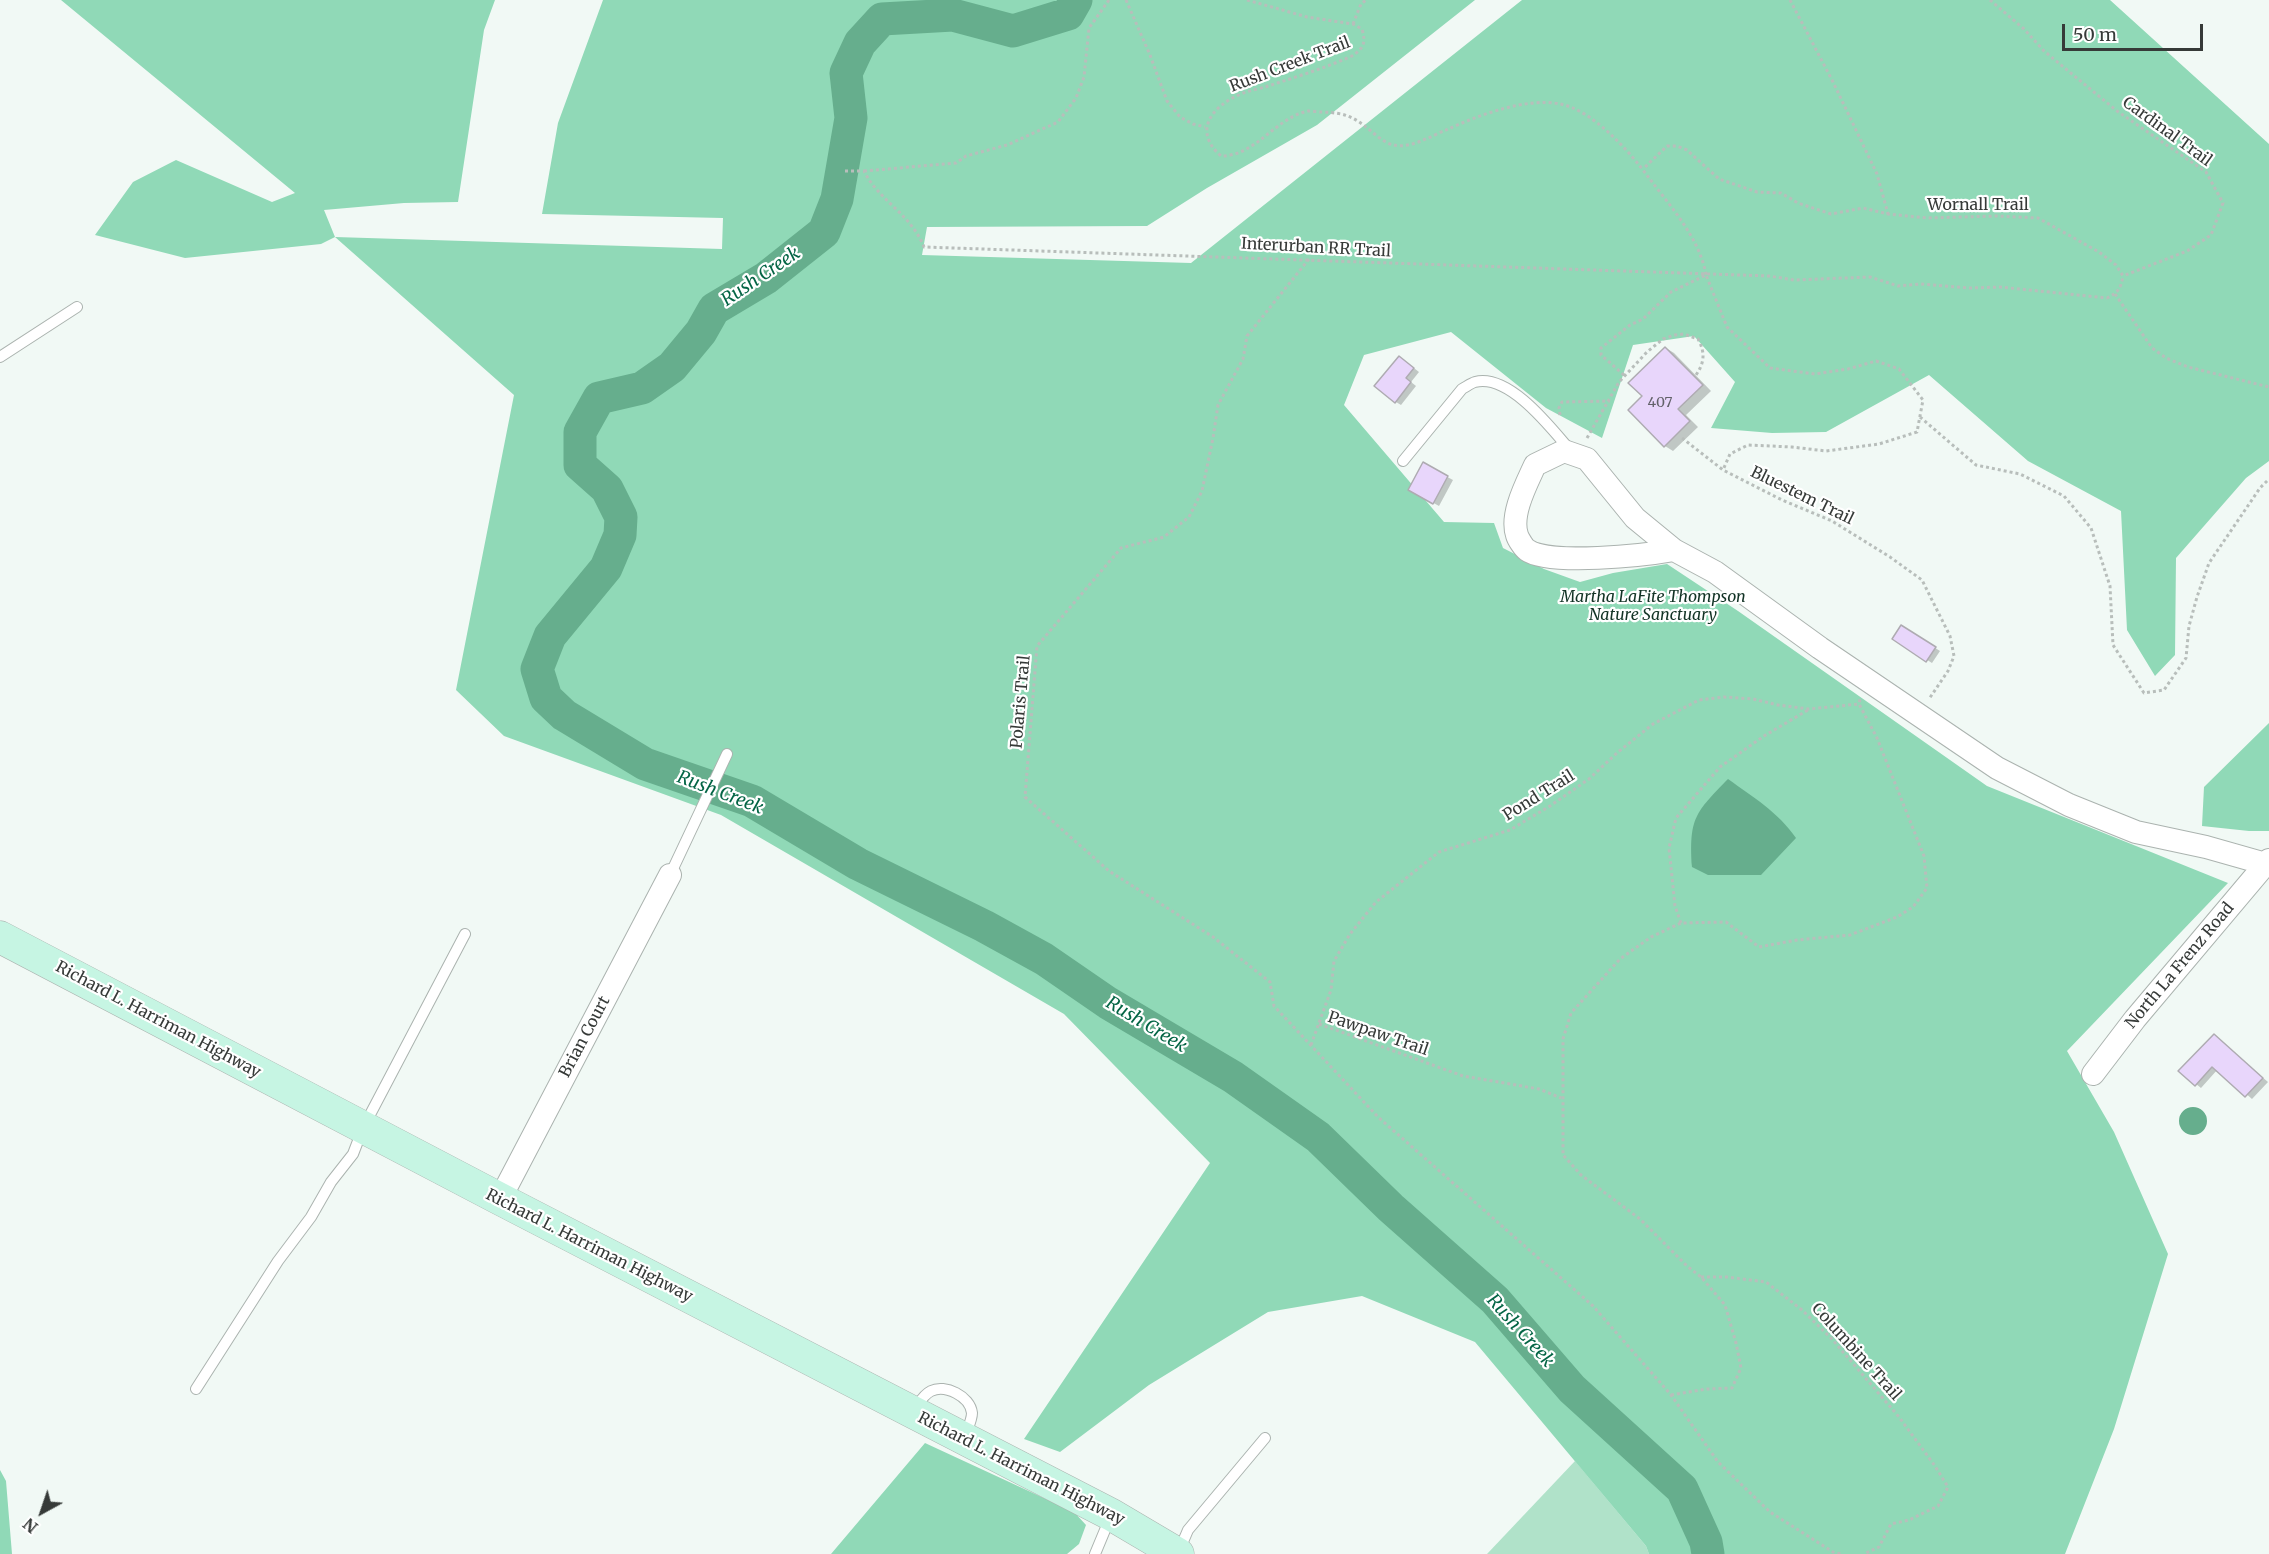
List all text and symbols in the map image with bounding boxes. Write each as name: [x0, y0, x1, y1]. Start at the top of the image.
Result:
scale bar: [2065, 12, 2206, 50]
text: 50 m: [2073, 23, 2117, 46]
street label: Rush Creek Trail: [1227, 33, 1353, 97]
street label: Cardinal Trail: [2119, 93, 2215, 171]
street label: Wornall Trail: [1927, 195, 2029, 215]
street label: Interurban RR Trail: [1241, 234, 1391, 262]
water label: Rush Creek: [718, 243, 804, 311]
house number: 407: [1647, 395, 1673, 411]
street label: Bluestem Trail: [1747, 463, 1857, 529]
park label: Martha LaFite Thompson Nature Sanctuary: [1560, 587, 1746, 625]
street label: Polaris Trail: [1007, 654, 1035, 750]
water label: Rush Creek: [674, 767, 766, 819]
street label: Pond Trail: [1500, 767, 1578, 825]
street label: North La Frenz Road: [2122, 899, 2238, 1033]
street label: Richard L. Harriman Highway: [52, 958, 264, 1082]
water label: Rush Creek: [1102, 992, 1190, 1058]
street label: Brian Court: [556, 993, 614, 1081]
street label: Pawpaw Trail: [1325, 1008, 1431, 1060]
street label: Richard L. Harriman Highway: [482, 1185, 696, 1307]
water label: Rush Creek: [1482, 1290, 1558, 1372]
street label: Columbine Trail: [1807, 1299, 1905, 1405]
street label: Richard L. Harriman Highway: [914, 1408, 1128, 1530]
north arrow: [12, 1482, 72, 1542]
text: N: [19, 1514, 42, 1538]

